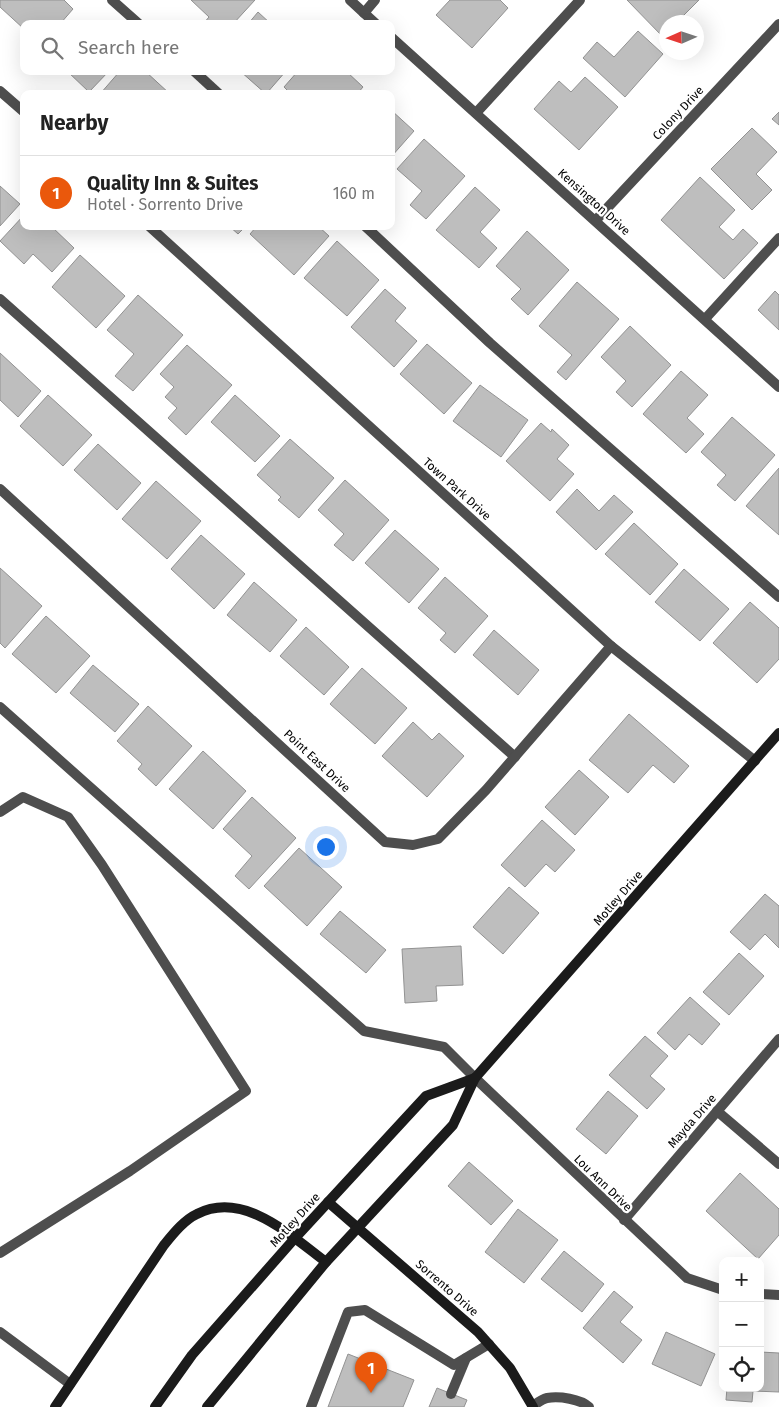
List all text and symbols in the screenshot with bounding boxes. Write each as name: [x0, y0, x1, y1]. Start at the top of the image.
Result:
north arrow: [659, 15, 704, 60]
search box: [20, 20, 395, 75]
icon: search: [38, 34, 66, 62]
text: Search here: [78, 36, 179, 59]
street label: Colony Drive: [650, 83, 706, 143]
text: Nearby: [40, 110, 108, 136]
street label: Kensington Drive: [555, 166, 633, 238]
text: Quality Inn & Suites: [87, 172, 258, 195]
text: 1: [52, 184, 60, 203]
text: 160 m: [333, 184, 375, 203]
text: Hotel · Sorrento Drive: [87, 195, 243, 214]
street label: Town Park Drive: [420, 455, 494, 523]
street label: Point East Drive: [281, 727, 353, 795]
your location: [313, 834, 339, 860]
street label: Motley Drive: [590, 868, 646, 928]
street label: Mayda Drive: [665, 1091, 719, 1151]
street label: Lou Ann Drive: [571, 1152, 635, 1214]
street label: Motley Drive: [267, 1190, 323, 1250]
street label: Sorrento Drive: [413, 1257, 481, 1319]
map controls: [719, 1257, 764, 1392]
button: +: [719, 1257, 764, 1302]
button: −: [719, 1302, 764, 1347]
button: locate: [719, 1347, 764, 1392]
pin: 1: [355, 1352, 387, 1393]

